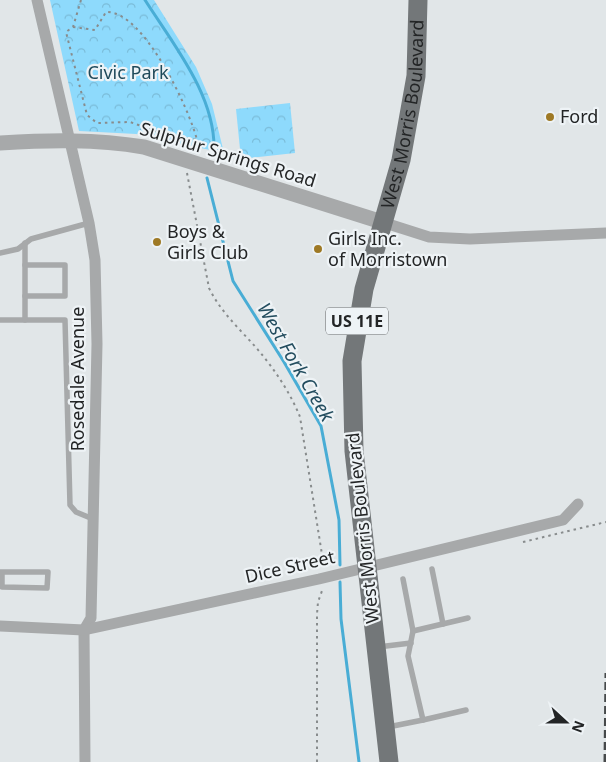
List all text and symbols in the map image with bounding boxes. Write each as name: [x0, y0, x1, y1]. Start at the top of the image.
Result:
street label: West Morris Boulevard: [375, 19, 428, 211]
park label: Civic Park: [87, 60, 169, 84]
place label: Ford: [560, 104, 598, 128]
marker: Ford: [544, 111, 556, 123]
street label: Sulphur Springs Road: [137, 116, 319, 192]
place label: Boys & Girls Club: [167, 219, 248, 264]
place label: Girls Inc. of Morristown: [328, 226, 447, 271]
marker: Boys & Girls Club: [151, 236, 163, 248]
marker: Girls Inc. of Morristown: [312, 243, 324, 255]
water label: West Fork Creek: [251, 298, 341, 427]
street label: Rosedale Avenue: [65, 307, 89, 451]
road number: US 11E: [326, 308, 388, 334]
street label: West Morris Boulevard: [340, 431, 384, 625]
street label: Dice Street: [242, 544, 338, 588]
north arrow: [541, 697, 591, 747]
text: N: [568, 718, 590, 736]

